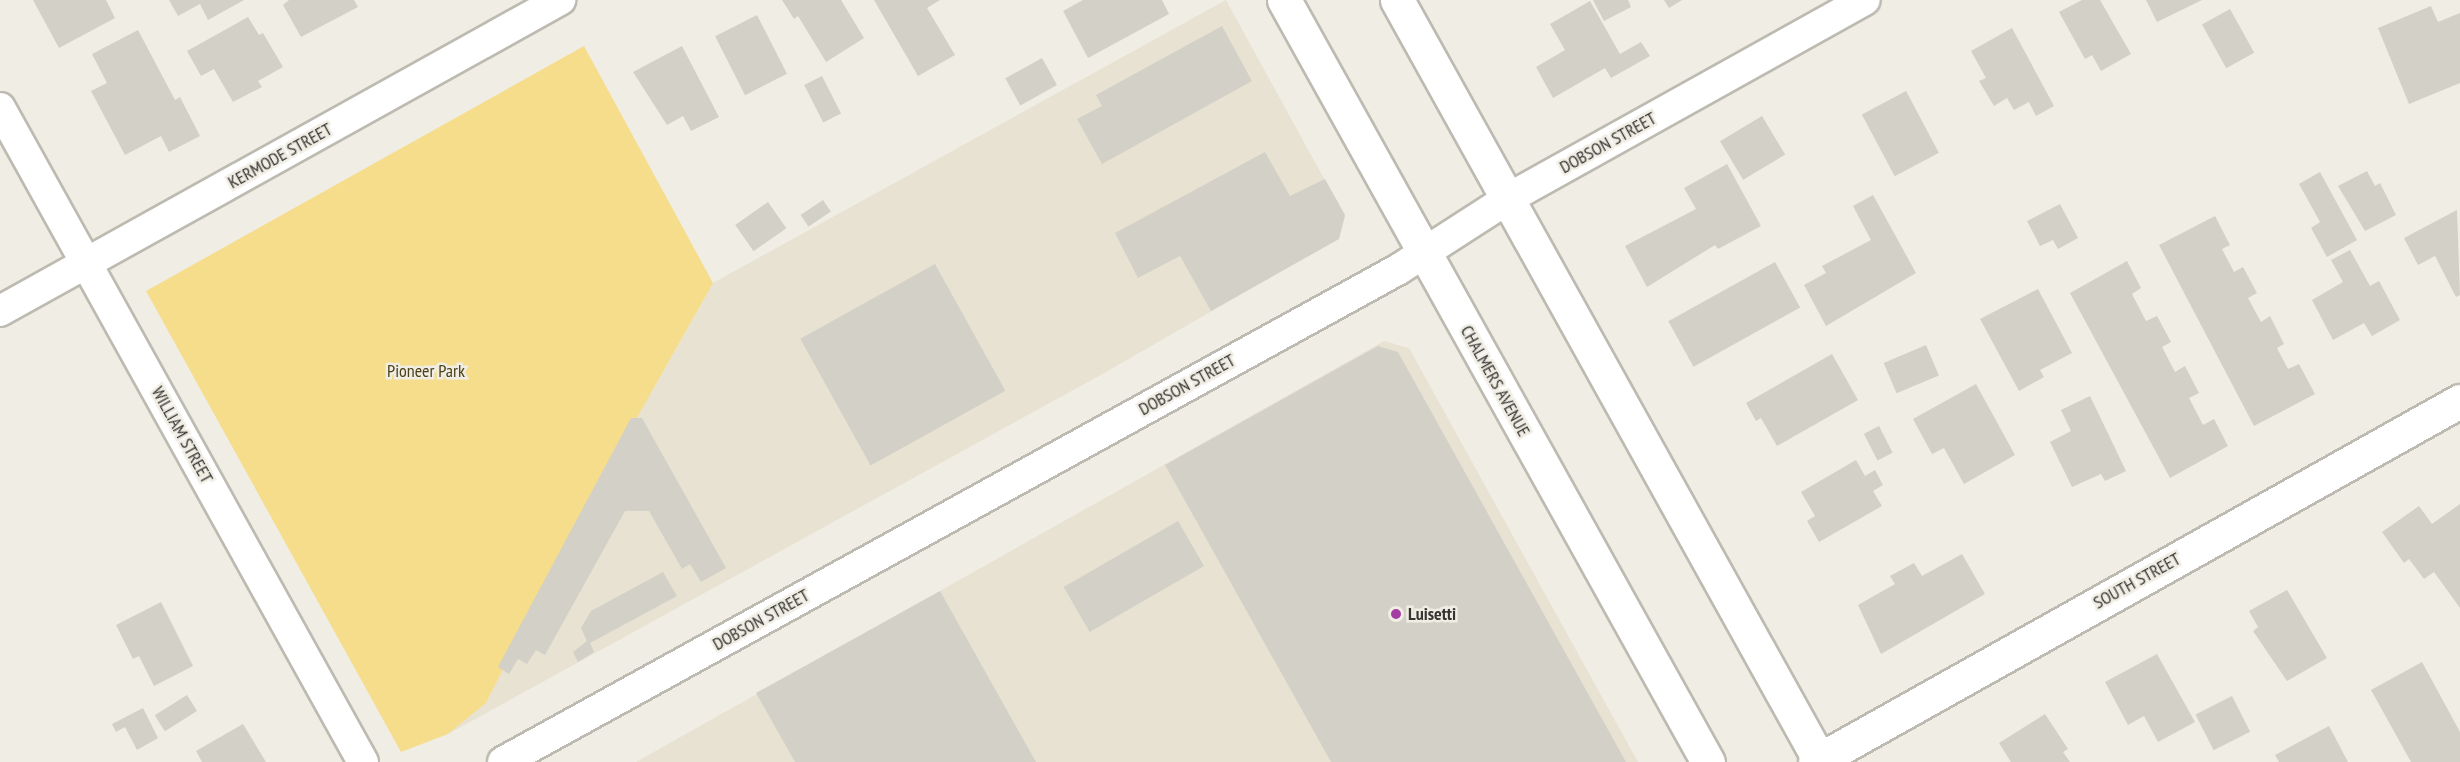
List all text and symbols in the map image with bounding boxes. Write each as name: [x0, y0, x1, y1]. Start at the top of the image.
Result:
street label: DOBSON STREET: [1556, 108, 1660, 178]
street label: KERMODE STREET: [224, 119, 336, 193]
street label: CHALMERS AVENUE: [1456, 322, 1534, 440]
street label: DOBSON STREET: [1135, 350, 1239, 420]
park label: Pioneer Park: [387, 360, 465, 382]
street label: WILLIAM STREET: [147, 383, 217, 487]
street label: SOUTH STREET: [2090, 548, 2184, 614]
street label: DOBSON STREET: [709, 585, 813, 655]
place label: Luisetti: [1408, 603, 1456, 625]
marker: Luisetti: [1389, 607, 1403, 621]

